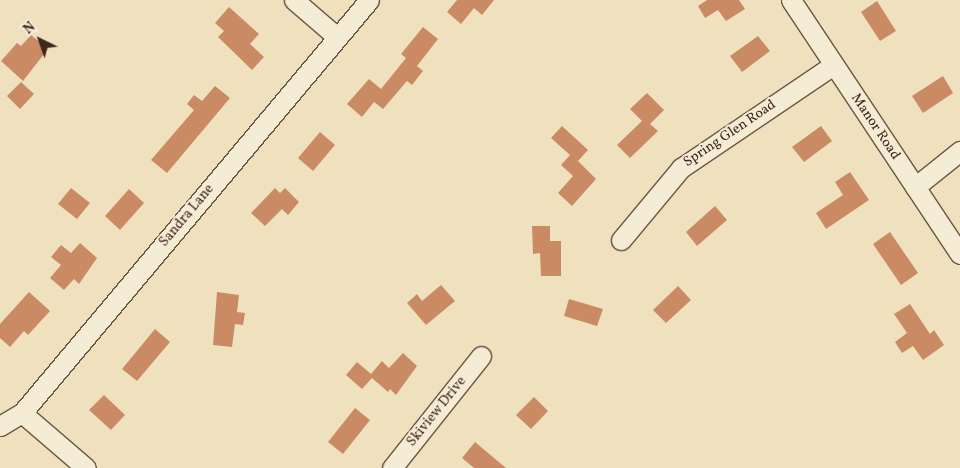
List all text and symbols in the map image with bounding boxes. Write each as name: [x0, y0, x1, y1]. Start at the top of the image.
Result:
north arrow: [15, 15, 65, 65]
text: N: [19, 18, 40, 39]
street label: Manor Road: [847, 91, 903, 163]
street label: Spring Glen Road: [681, 97, 779, 171]
street label: Sandra Lane: [156, 181, 218, 251]
street label: Skiview Drive: [404, 373, 470, 451]

